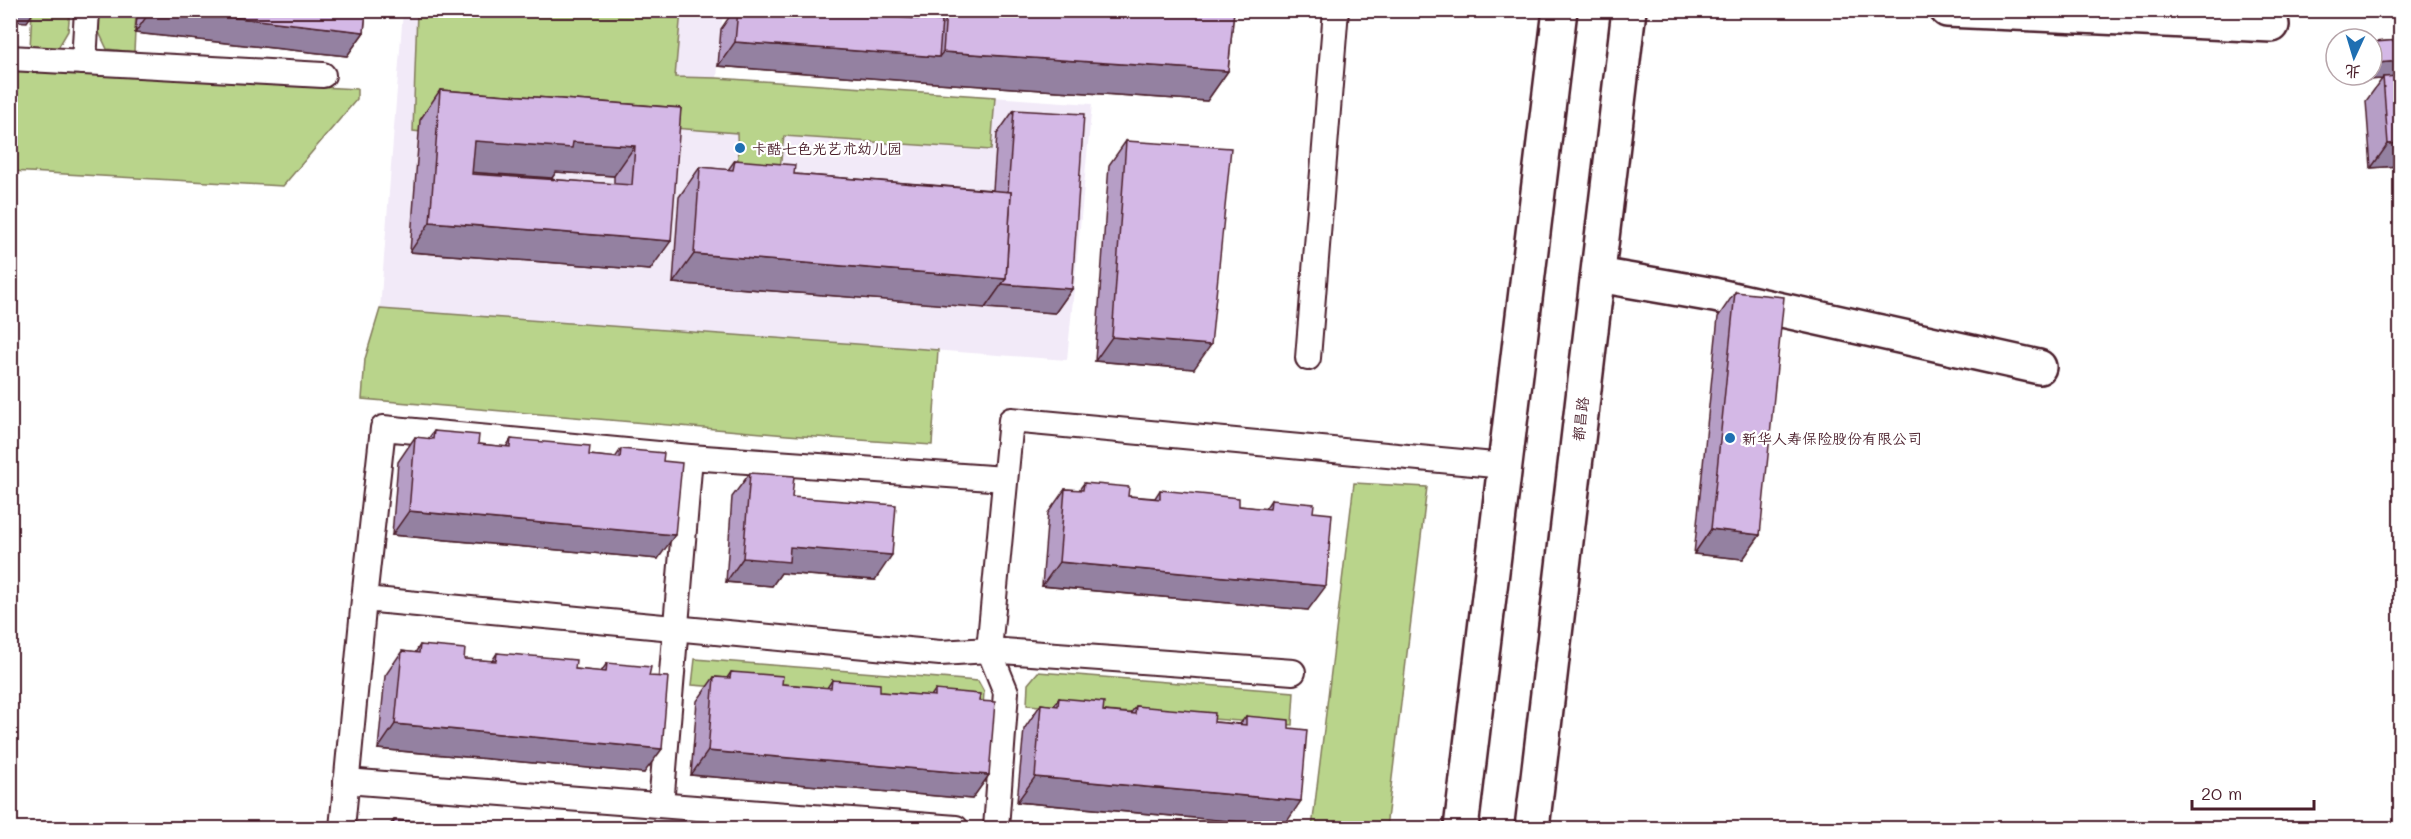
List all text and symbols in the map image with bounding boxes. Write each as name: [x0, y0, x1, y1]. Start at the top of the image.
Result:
north arrow: [2324, 27, 2384, 87]
text: 北: [2344, 61, 2362, 83]
place label: 卡酷七色光艺术幼儿园: [752, 138, 902, 158]
marker: 卡酷七色光艺术幼儿园: [733, 141, 747, 155]
street label: 都昌路: [1567, 395, 1593, 443]
place label: 新华人寿保险股份有限公司: [1742, 428, 1922, 448]
marker: 新华人寿保险股份有限公司: [1723, 431, 1737, 445]
scale bar: [2192, 773, 2314, 811]
text: 20 m: [2201, 781, 2242, 805]

